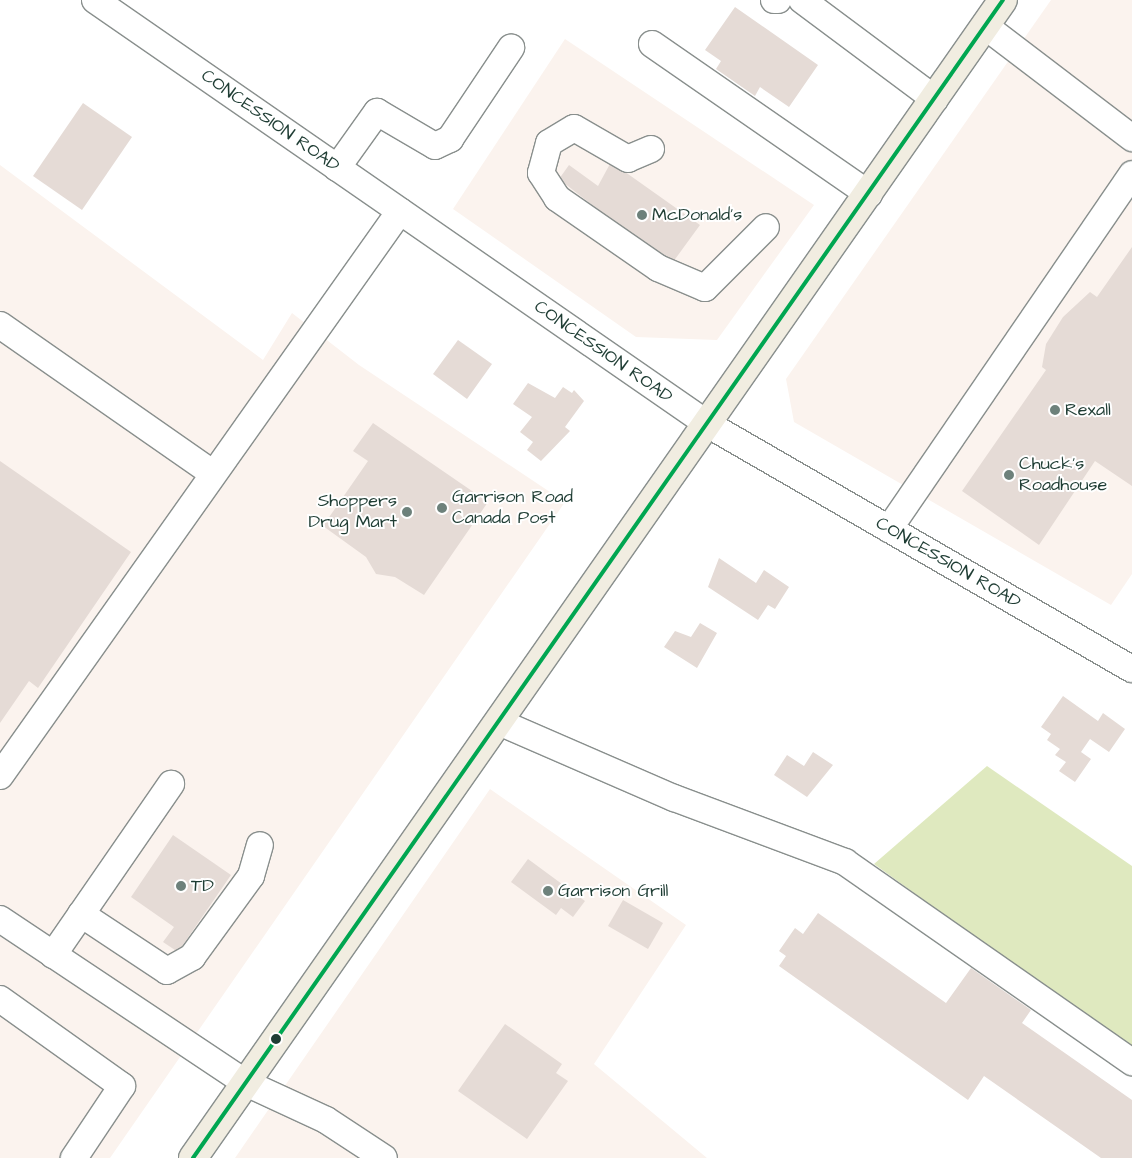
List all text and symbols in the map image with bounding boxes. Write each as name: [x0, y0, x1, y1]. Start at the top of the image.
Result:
street label: CONCESSION ROAD: [197, 65, 343, 177]
place label: McDonald's: [652, 204, 742, 226]
marker: McDonald's: [636, 209, 648, 221]
street label: CONCESSION ROAD: [530, 296, 676, 408]
place label: Rexall: [1065, 399, 1111, 421]
marker: Rexall: [1049, 404, 1061, 416]
place label: Chuck's Roadhouse: [1019, 454, 1107, 496]
marker: Chuck's Roadhouse: [1003, 469, 1015, 481]
place label: Garrison Road Canada Post: [452, 487, 573, 530]
place label: Shoppers Drug Mart: [309, 491, 397, 534]
marker: Garrison Road Canada Post: [436, 502, 448, 514]
marker: Shoppers Drug Mart: [401, 506, 413, 518]
street label: CONCESSION ROAD: [872, 513, 1024, 613]
place label: TD: [191, 875, 214, 897]
marker: TD: [175, 880, 187, 892]
place label: Garrison Grill: [558, 880, 668, 902]
marker: Garrison Grill: [542, 885, 554, 897]
unlabelled marker: [271, 1034, 281, 1044]

